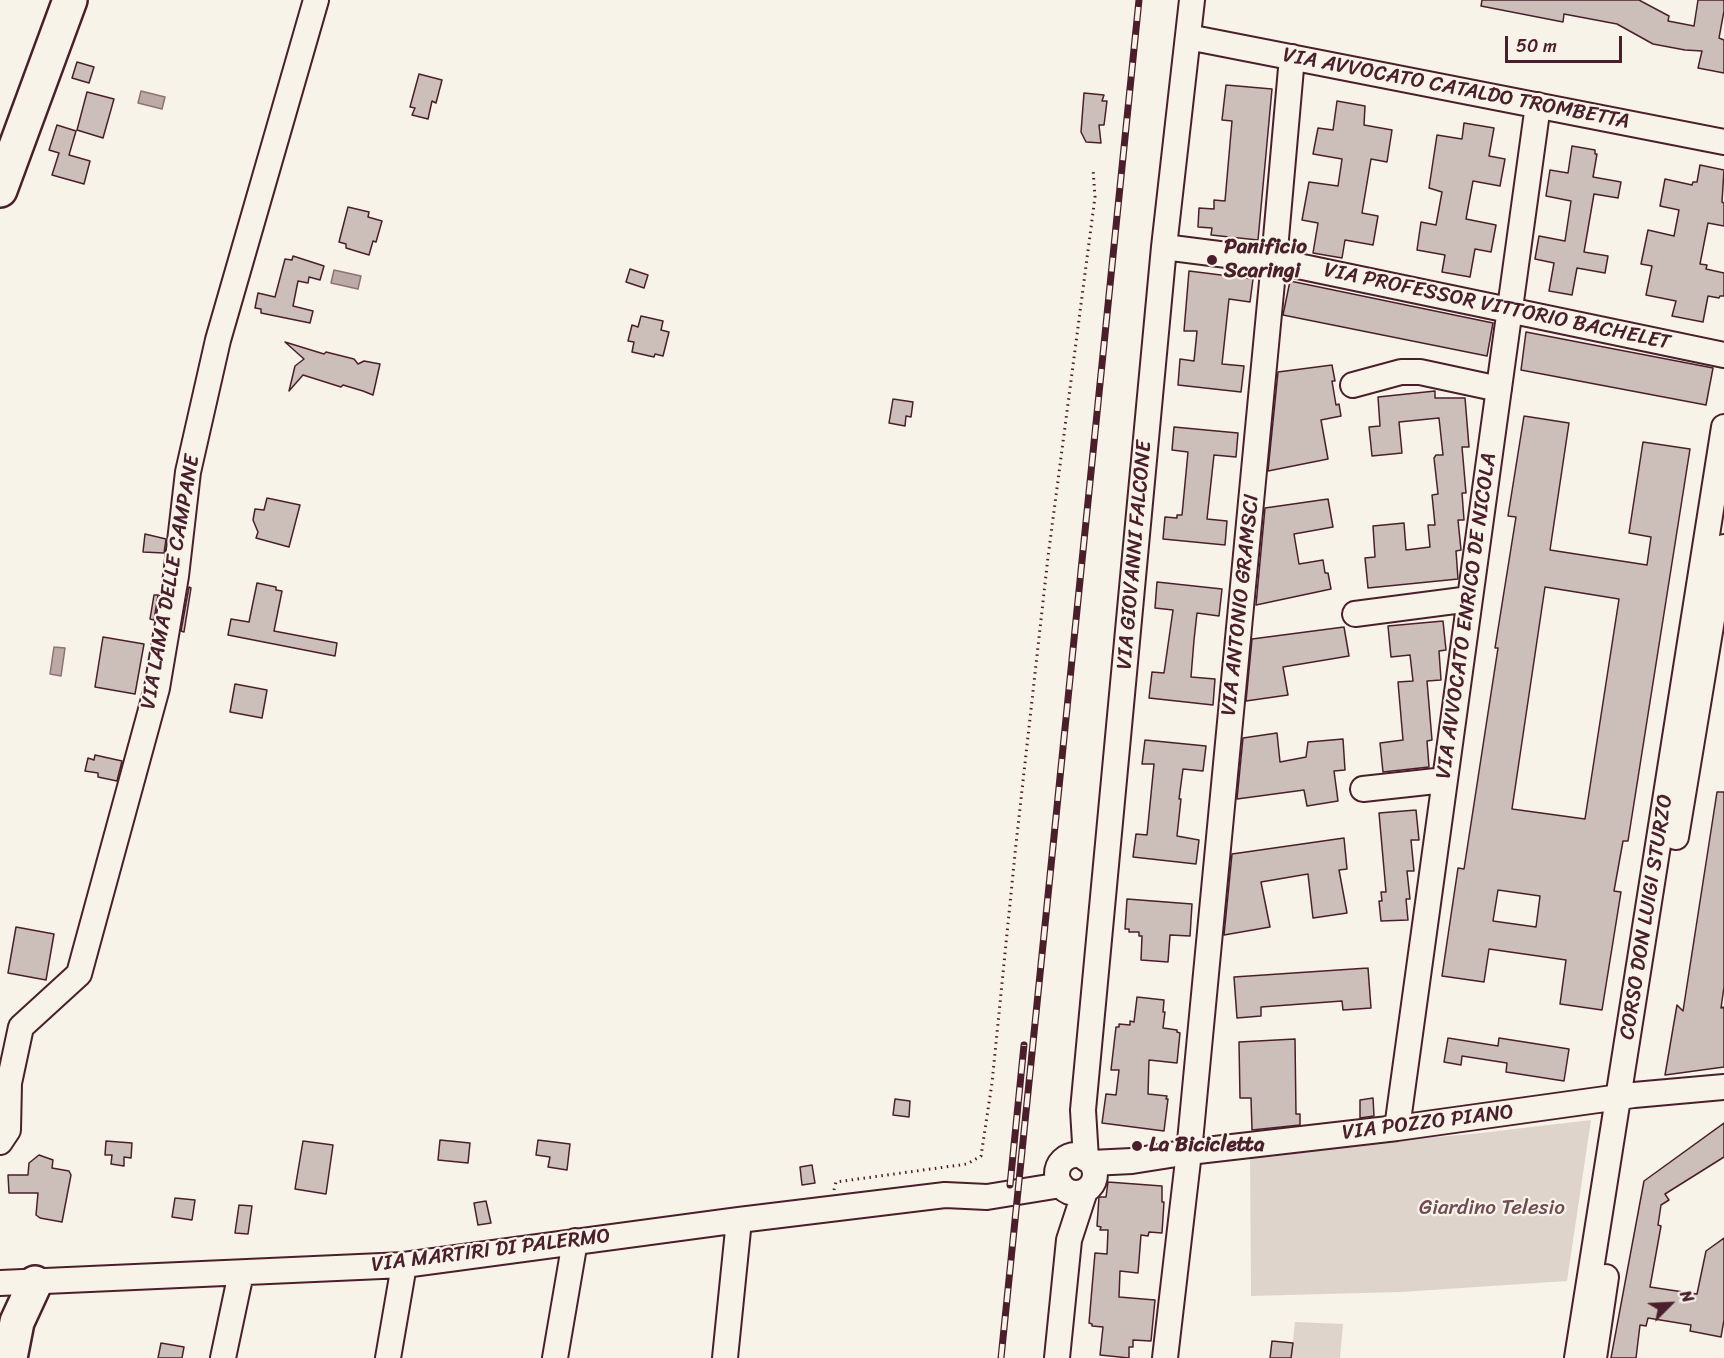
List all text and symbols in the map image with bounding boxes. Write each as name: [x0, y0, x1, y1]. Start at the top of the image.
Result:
scale bar: [1508, 24, 1625, 62]
text: 50 m: [1516, 30, 1557, 62]
street label: VIA AVVOCATO CATALDO TROMBETTA: [1281, 43, 1631, 135]
place label: Panificio Scaringi: [1224, 235, 1307, 285]
marker: Panificio Scaringi: [1205, 253, 1219, 267]
street label: VIA PROFESSOR VITTORIO BACHELET: [1322, 258, 1672, 356]
street label: VIA GIOVANNI FALCONE: [1112, 439, 1158, 671]
street label: VIA AVVOCATO ENRICO DE NICOLA: [1432, 451, 1502, 781]
street label: VIA LAMA DELLE CAMPANE: [136, 453, 206, 711]
street label: VIA ANTONIO GRAMSCI: [1217, 493, 1265, 717]
street label: CORSO DON LUIGI STURZO: [1615, 793, 1679, 1041]
street label: VIA POZZO PIANO: [1341, 1100, 1515, 1146]
place label: La Bicicletta: [1149, 1133, 1264, 1159]
marker: La Bicicletta: [1130, 1139, 1144, 1153]
park label: Giardino Telesio: [1419, 1196, 1565, 1222]
street label: VIA MARTIRI DI PALERMO: [370, 1224, 612, 1278]
north arrow: [1640, 1274, 1700, 1334]
text: N: [1671, 1286, 1702, 1307]

